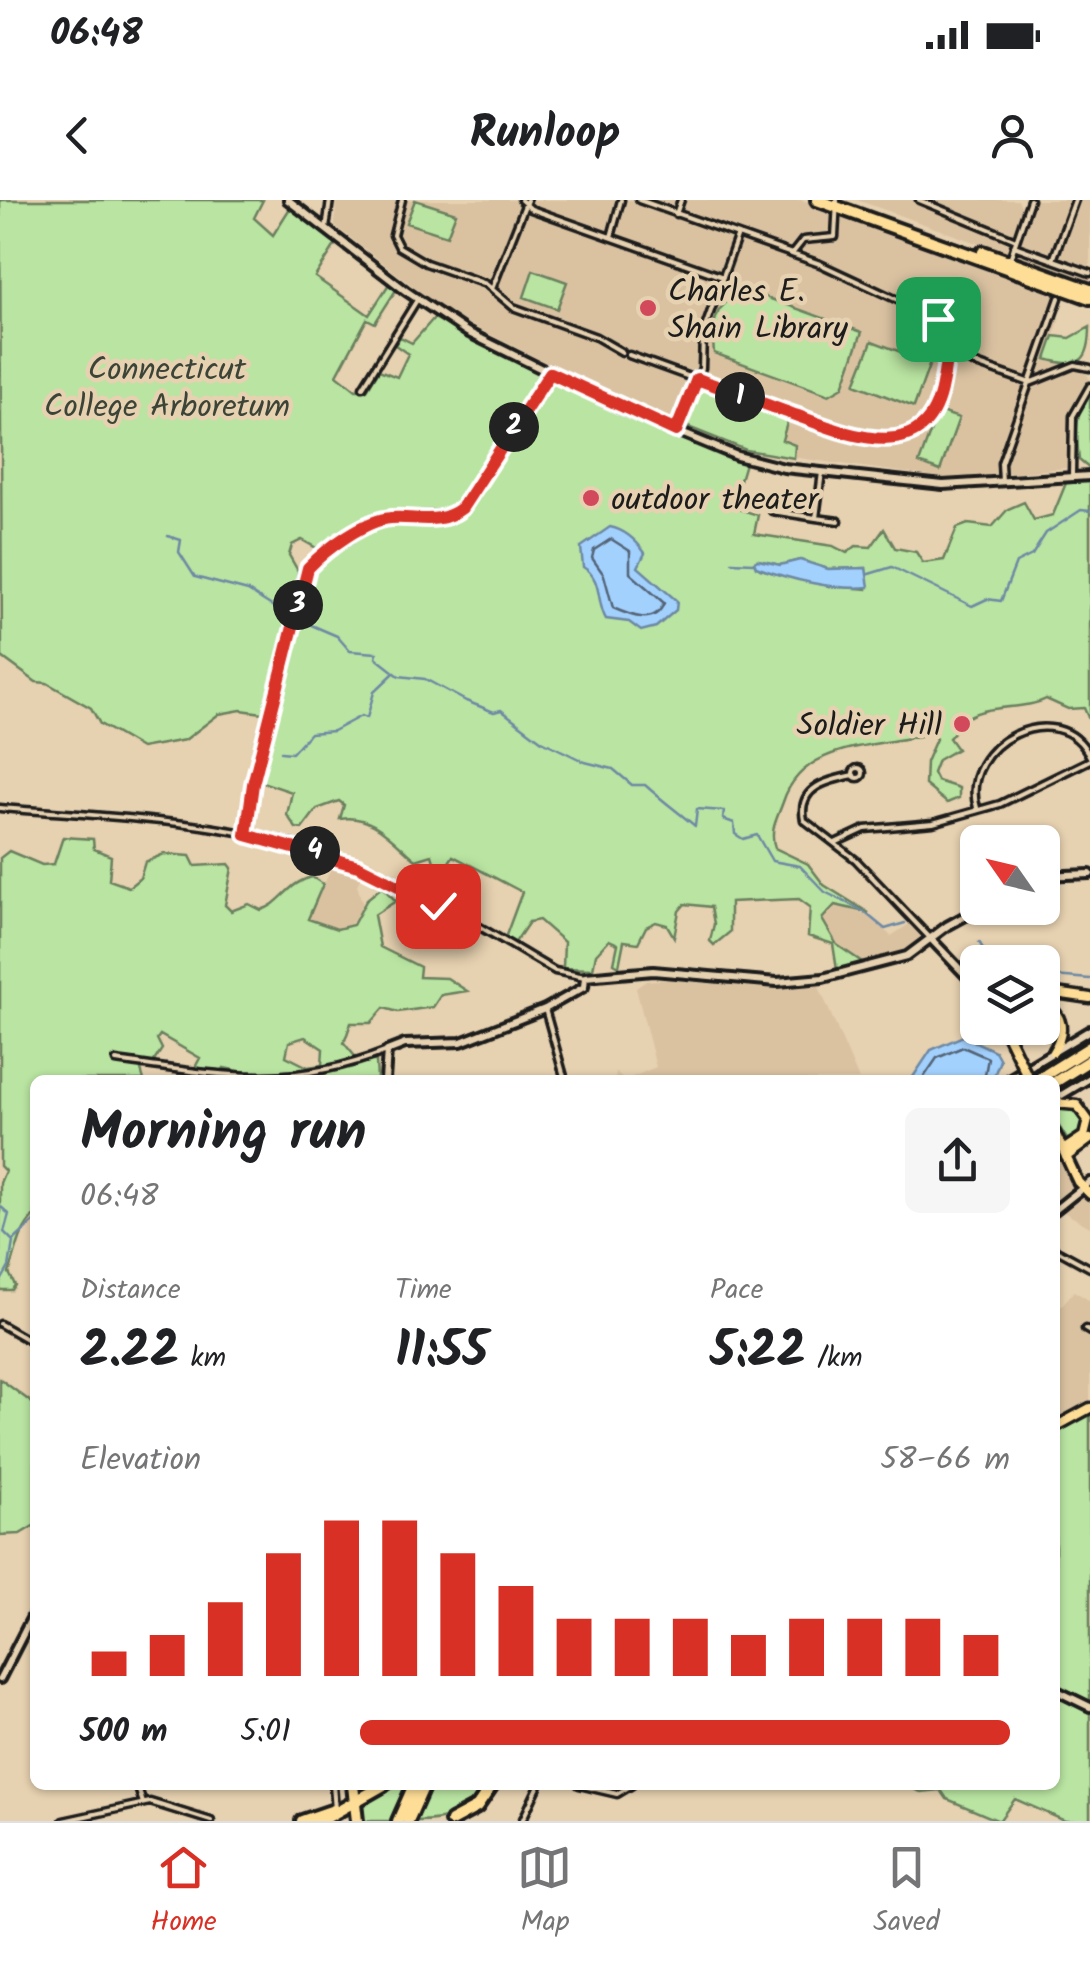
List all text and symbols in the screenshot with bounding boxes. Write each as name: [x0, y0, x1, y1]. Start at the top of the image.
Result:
text: 06:48: [50, 5, 143, 65]
text: Runloop: [469, 99, 621, 171]
icon: back: [50, 108, 105, 163]
icon: person: [985, 108, 1040, 163]
place label: Charles E. Shain Library: [668, 267, 849, 355]
pin: [896, 277, 981, 362]
icon: arrive: [911, 292, 966, 347]
marker: Charles E. Shain Library: [637, 297, 659, 319]
park label: Connecticut College Arboretum: [44, 345, 290, 433]
pin: 1: [715, 372, 765, 422]
text: 1: [736, 374, 744, 419]
pin: 2: [489, 402, 539, 452]
text: 2: [506, 404, 522, 449]
place label: outdoor theater: [611, 475, 820, 526]
marker: outdoor theater: [580, 487, 602, 509]
pin: 3: [273, 580, 323, 630]
text: 3: [290, 582, 306, 627]
place label: Soldier Hill: [797, 701, 942, 752]
marker: Soldier Hill: [951, 713, 973, 735]
north arrow: [960, 825, 1060, 925]
map controls: [960, 825, 1060, 1045]
pin: 4: [290, 826, 340, 876]
text: 4: [307, 828, 323, 873]
pin: [396, 864, 481, 949]
icon: check: [411, 879, 466, 934]
button: layers: [960, 945, 1060, 1045]
text: Morning run: [80, 1091, 367, 1178]
button: share: [905, 1108, 1010, 1213]
text: 06:48: [80, 1172, 159, 1223]
text: Distance: [80, 1268, 181, 1313]
text: Time: [395, 1268, 452, 1313]
text: Pace: [710, 1268, 763, 1313]
text: 2.22: [80, 1313, 179, 1393]
text: 11:55: [395, 1313, 488, 1393]
text: 5:22: [710, 1313, 806, 1393]
text: km: [179, 1336, 226, 1381]
text: /km: [806, 1336, 862, 1381]
text: Elevation: [80, 1435, 201, 1486]
text: 58–66 m: [880, 1435, 1010, 1486]
text: 500 m: [80, 1707, 168, 1758]
text: 5:01: [240, 1707, 291, 1758]
tab: Home: [150, 1840, 217, 1945]
tab: Map: [517, 1840, 572, 1945]
tab: Saved: [873, 1840, 940, 1945]

